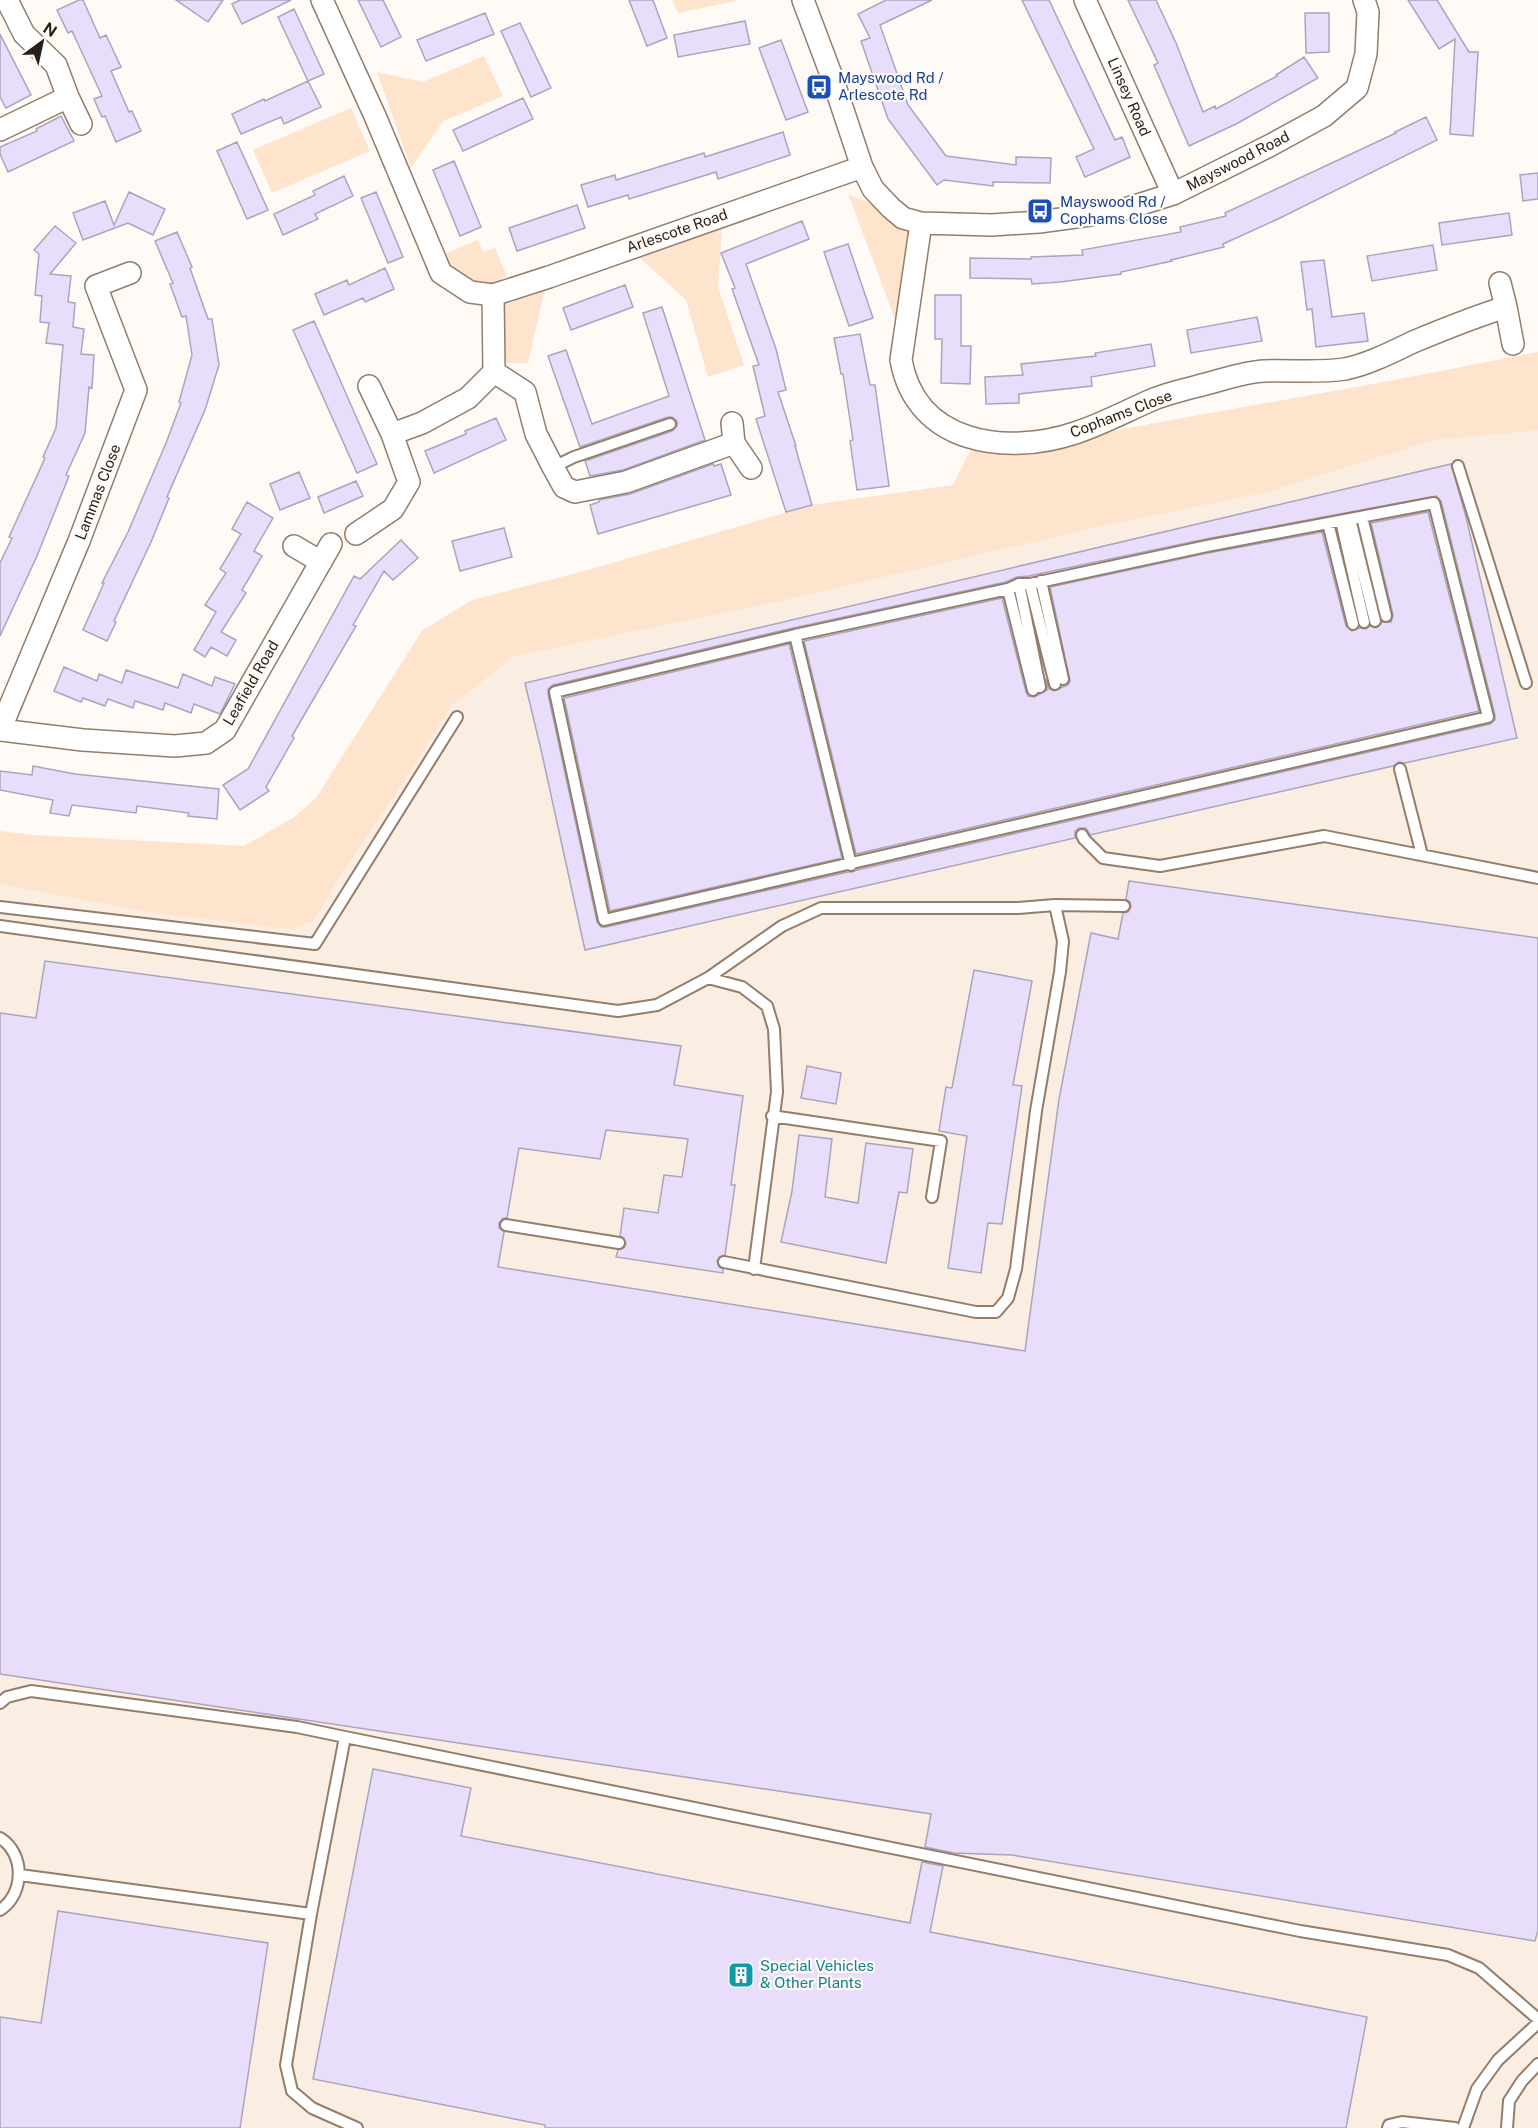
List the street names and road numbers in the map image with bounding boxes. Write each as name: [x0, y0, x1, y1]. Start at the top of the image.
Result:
street label: Linsey Road: [1105, 55, 1154, 139]
street label: Mayswood Road: [1183, 127, 1292, 194]
street label: Arlescote Road: [624, 205, 730, 256]
street label: Cophams Close: [1067, 386, 1174, 441]
street label: Lammas Close: [71, 442, 124, 542]
street label: Leafield Road: [219, 637, 282, 728]

